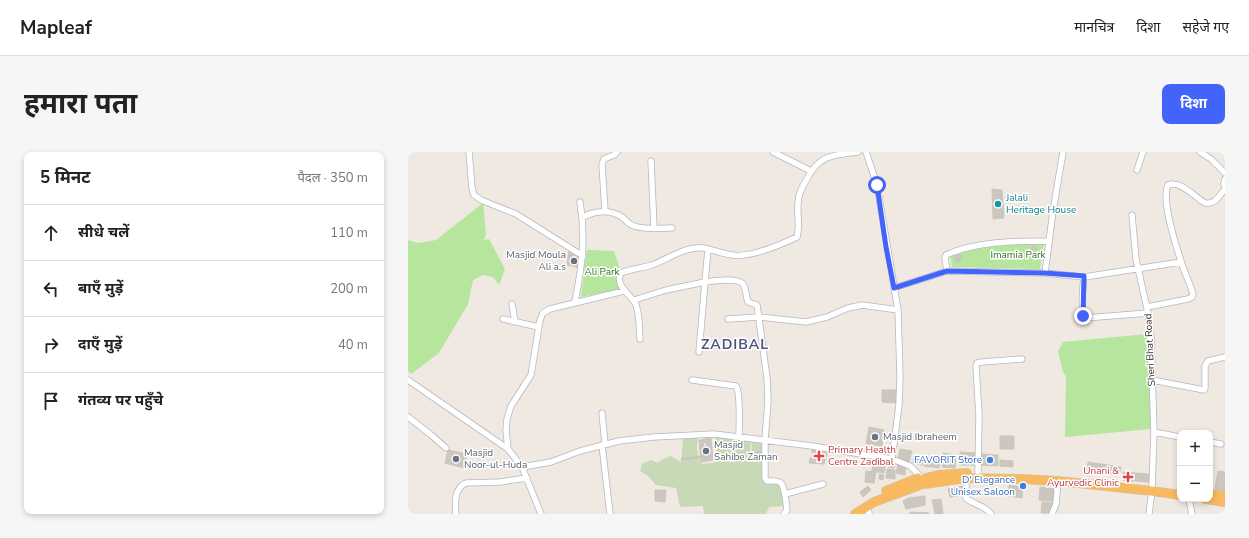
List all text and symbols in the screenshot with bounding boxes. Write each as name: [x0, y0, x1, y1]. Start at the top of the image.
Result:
text: Mapleaf: [20, 15, 92, 41]
text: मानचित्र: [1074, 18, 1114, 37]
text: दिशा: [1136, 18, 1160, 37]
text: सहेजे गए: [1182, 18, 1229, 37]
button: दिशा: [1162, 84, 1225, 124]
text: हमारा पता: [24, 85, 137, 123]
text: 5 मिनट: [40, 166, 90, 189]
text: पैदल · 350 m: [297, 169, 368, 187]
route start: [868, 176, 886, 194]
place label: Jalali Heritage House: [1005, 191, 1076, 217]
marker: Jalali Heritage House: [993, 199, 1003, 209]
icon: ahead: [40, 222, 62, 244]
text: सीधे चलें: [78, 222, 129, 242]
text: 110 m: [330, 224, 368, 242]
place label: Masjid Moula Ali a.s: [506, 248, 566, 274]
park label: Imamia Park: [990, 248, 1047, 262]
marker: Masjid Moula Ali a.s: [569, 256, 579, 266]
park label: Ali Park: [584, 265, 621, 279]
icon: left: [40, 278, 62, 300]
text: बाएँ मुड़ें: [78, 278, 123, 298]
text: 200 m: [330, 280, 368, 298]
route end: [1074, 307, 1092, 325]
street label: Sheri Bhat Road: [1141, 313, 1159, 387]
icon: right: [40, 334, 62, 356]
text: दाएँ मुड़ें: [78, 334, 122, 354]
district label: ZADIBAL: [701, 335, 769, 354]
text: 40 m: [338, 336, 368, 354]
icon: arrive: [40, 390, 62, 412]
text: गंतव्य पर पहुँचे: [78, 390, 163, 410]
place label: Masjid Ibraheem: [883, 430, 957, 444]
map controls: [1177, 430, 1213, 502]
button: +: [1177, 430, 1213, 466]
marker: Masjid Ibraheem: [870, 432, 880, 442]
place label: Masjid Sahibe Zaman: [714, 438, 778, 464]
place label: Primary Health Centre Zadibal: [828, 443, 896, 469]
place label: Masjid Noor-ul-Huda: [464, 446, 527, 472]
marker: Masjid Sahibe Zaman: [701, 446, 711, 456]
marker: Primary Health Centre Zadibal: [813, 450, 825, 462]
place label: FAVORIT Store: [914, 453, 982, 467]
marker: Masjid Noor-ul-Huda: [451, 454, 461, 464]
marker: FAVORIT Store: [985, 455, 995, 465]
place label: Unani & Ayurvedic Clinic: [1047, 464, 1119, 490]
button: −: [1177, 466, 1213, 502]
marker: Unani & Ayurvedic Clinic: [1122, 471, 1134, 483]
place label: D' Elegance Unisex Saloon: [951, 473, 1015, 499]
marker: D' Elegance Unisex Saloon: [1018, 481, 1028, 491]

